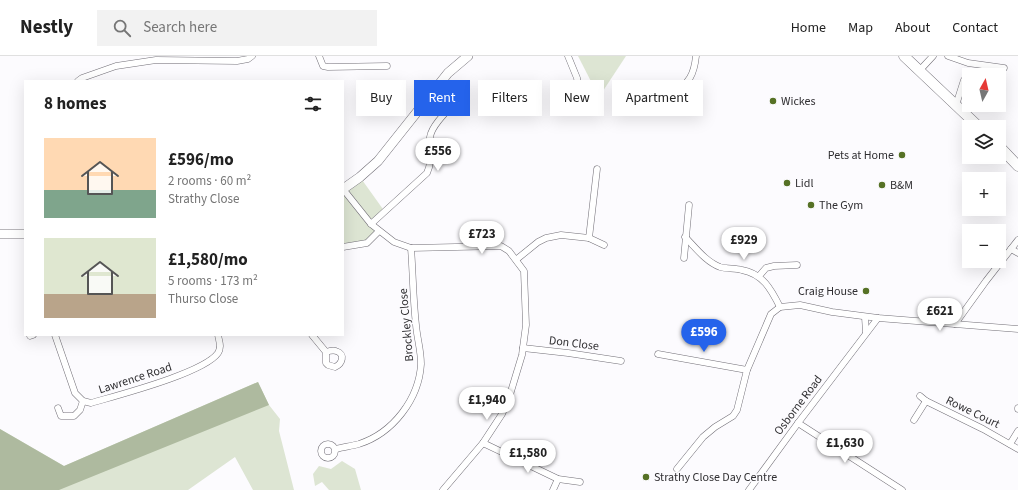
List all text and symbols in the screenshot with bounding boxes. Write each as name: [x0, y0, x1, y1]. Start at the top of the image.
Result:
search box: [97, 10, 377, 46]
text: Nestly: [20, 14, 73, 41]
icon: search: [111, 17, 133, 39]
text: Search here: [143, 17, 217, 38]
text: Home: [791, 18, 826, 38]
text: Map: [848, 18, 873, 38]
text: About: [895, 18, 930, 38]
text: Contact: [952, 18, 998, 38]
north arrow: [962, 68, 1006, 112]
map controls: [962, 68, 1006, 268]
chip: Buy: [356, 80, 406, 116]
chip: Rent: [414, 80, 470, 116]
chip: Filters: [478, 80, 542, 116]
chip: New: [550, 80, 604, 116]
chip: Apartment: [612, 80, 703, 116]
text: 8 homes: [44, 92, 106, 116]
icon: filters: [302, 93, 324, 115]
place label: Wickes: [781, 93, 816, 110]
marker: Wickes: [768, 96, 778, 106]
button: layers: [962, 120, 1006, 164]
pin: £556: [414, 138, 462, 172]
text: £556: [424, 142, 452, 160]
place label: Pets at Home: [828, 147, 894, 164]
text: £596/mo: [168, 148, 234, 172]
marker: Pets at Home: [897, 150, 907, 160]
icon: home: [76, 154, 124, 202]
text: 2 rooms · 60 m²: [168, 172, 251, 190]
button: +: [962, 172, 1006, 216]
place label: Lidl: [795, 175, 814, 192]
place label: B&M: [890, 177, 913, 194]
marker: Lidl: [782, 178, 792, 188]
marker: B&M: [877, 180, 887, 190]
text: Strathy Close: [168, 190, 239, 208]
place label: The Gym: [819, 197, 863, 214]
marker: The Gym: [806, 200, 816, 210]
pin: £723: [458, 221, 506, 255]
button: −: [962, 224, 1006, 268]
text: £723: [468, 225, 496, 243]
pin: £929: [720, 227, 768, 261]
text: £929: [730, 231, 758, 249]
text: £1,580/mo: [168, 248, 248, 272]
icon: home: [76, 254, 124, 302]
text: 5 rooms · 173 m²: [168, 272, 258, 290]
place label: Craig House: [798, 283, 858, 300]
marker: Craig House: [861, 286, 871, 296]
street label: Brockley Close: [395, 288, 418, 362]
text: Thurso Close: [168, 290, 238, 308]
pin: £621: [916, 298, 964, 332]
text: £621: [926, 302, 954, 320]
pin: £596: [680, 319, 728, 353]
text: £596: [690, 323, 718, 341]
street label: Don Close: [548, 332, 600, 355]
street label: Lawrence Road: [96, 359, 174, 398]
street label: Osborne Road: [770, 372, 827, 439]
pin: £1,940: [454, 387, 520, 421]
text: £1,940: [468, 391, 506, 409]
street label: Rowe Court: [943, 392, 1003, 433]
pin: £1,630: [812, 430, 878, 464]
text: £1,630: [826, 434, 864, 452]
pin: £1,580: [495, 440, 561, 474]
text: £1,580: [509, 444, 547, 462]
place label: Strathy Close Day Centre: [654, 469, 777, 486]
marker: Strathy Close Day Centre: [641, 472, 651, 482]

